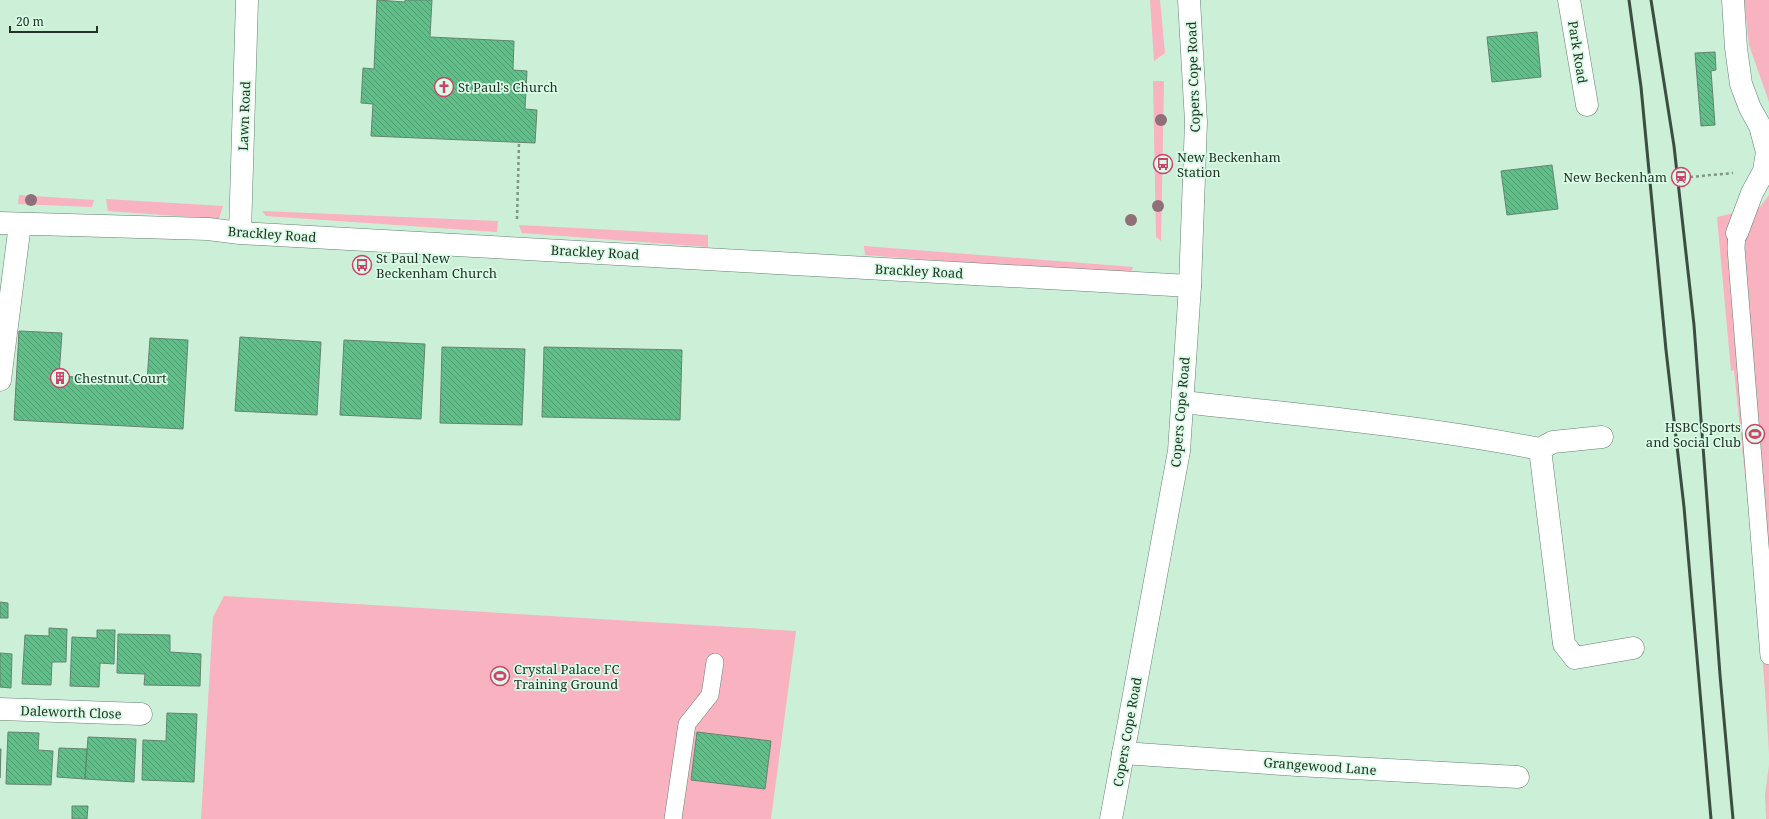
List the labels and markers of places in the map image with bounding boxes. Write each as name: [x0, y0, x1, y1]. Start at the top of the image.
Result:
church icon: St Paul's Church: [433, 76, 455, 98]
place label: St Paul's Church: [458, 78, 558, 96]
place label: New Beckenham Station: [1177, 148, 1281, 181]
bus stop icon: New Beckenham Station: [1152, 153, 1174, 175]
station icon: New Beckenham: [1670, 166, 1692, 188]
place label: New Beckenham: [1563, 168, 1667, 186]
place label: St Paul New Beckenham Church: [376, 249, 497, 282]
bus stop icon: St Paul New Beckenham Church: [351, 254, 373, 276]
building icon: Chestnut Court: [49, 367, 71, 389]
place label: Chestnut Court: [74, 369, 167, 387]
place label: HSBC Sports and Social Club: [1646, 418, 1741, 451]
sports icon: HSBC Sports and Social Club: [1744, 423, 1766, 445]
place label: Crystal Palace FC Training Ground: [514, 660, 620, 693]
sports icon: Crystal Palace FC Training Ground: [489, 665, 511, 687]

